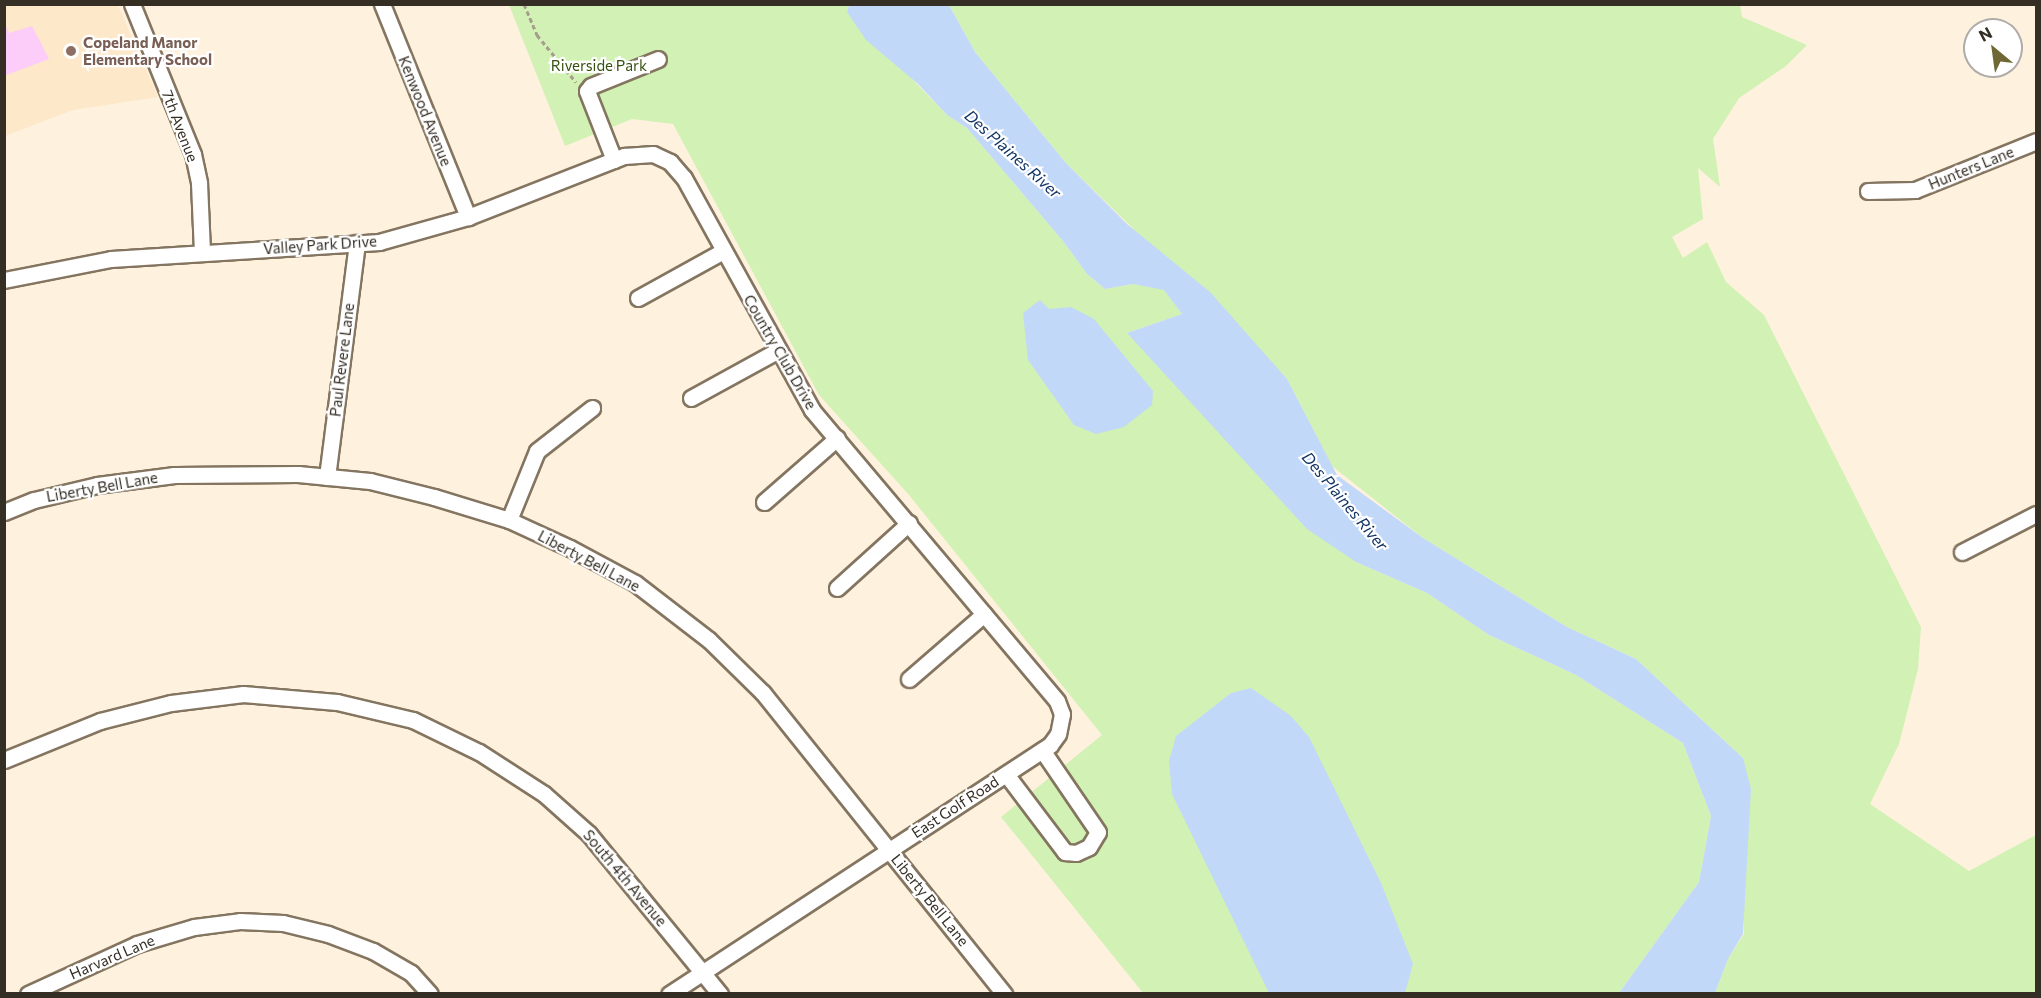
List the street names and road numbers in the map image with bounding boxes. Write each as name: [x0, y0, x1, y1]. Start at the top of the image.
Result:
street label: Kenwood Avenue: [395, 53, 455, 169]
street label: 7th Avenue: [158, 88, 202, 164]
street label: Hunters Lane: [1926, 143, 2016, 193]
street label: Valley Park Drive: [263, 232, 377, 258]
street label: Country Club Drive: [740, 291, 820, 413]
street label: Paul Revere Lane: [326, 302, 358, 418]
street label: Liberty Bell Lane: [45, 468, 159, 506]
street label: Liberty Bell Lane: [535, 527, 643, 595]
street label: East Golf Road: [908, 772, 1002, 842]
street label: South 4th Avenue: [579, 826, 671, 930]
street label: Liberty Bell Lane: [887, 850, 973, 950]
street label: Harvard Lane: [67, 931, 157, 983]

